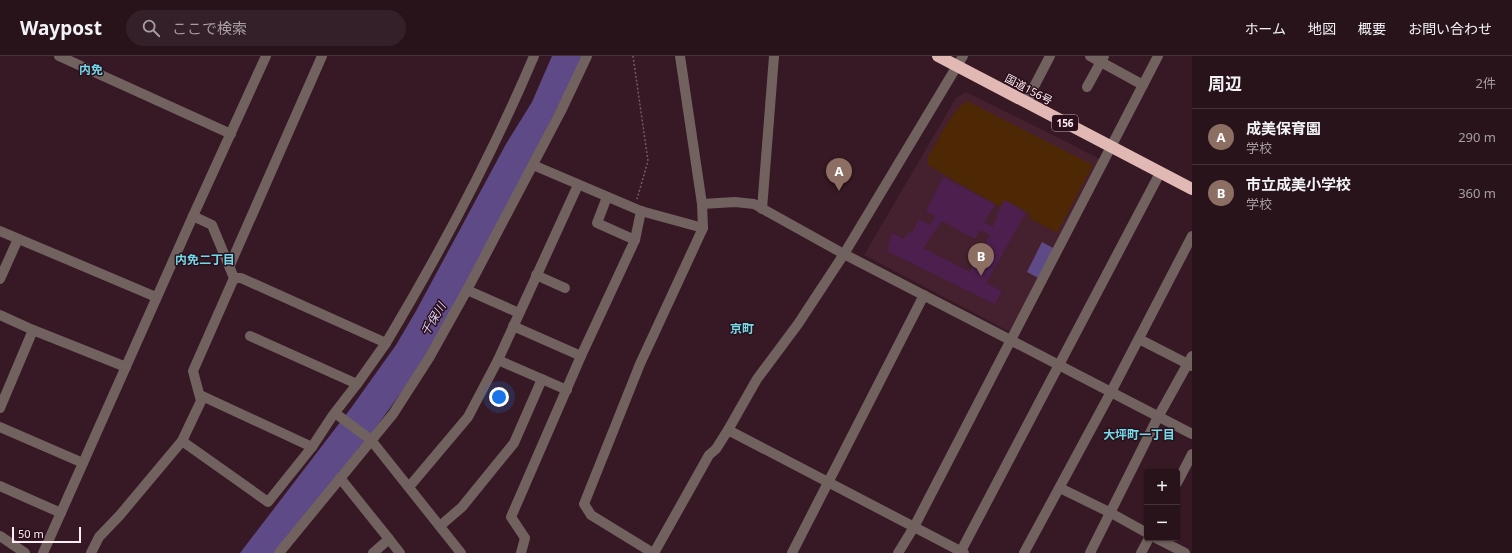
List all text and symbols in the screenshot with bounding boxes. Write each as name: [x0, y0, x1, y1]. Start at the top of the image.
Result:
search box: [126, 10, 406, 46]
text: Waypost: [20, 15, 102, 41]
icon: search: [140, 17, 162, 39]
text: ここで検索: [172, 18, 247, 38]
text: ホーム: [1244, 19, 1286, 38]
text: 地図: [1308, 19, 1336, 38]
text: 概要: [1358, 19, 1386, 38]
text: お問い合わせ: [1408, 19, 1492, 38]
district label: 内免: [79, 61, 103, 78]
street label: 国道156号: [1003, 70, 1055, 108]
text: 周辺: [1208, 72, 1242, 95]
text: 2件: [1476, 74, 1496, 92]
road number: 156: [1052, 115, 1078, 131]
text: 成美保育園: [1246, 118, 1321, 138]
text: A: [1217, 128, 1226, 146]
text: 290 m: [1458, 128, 1496, 146]
text: 学校: [1246, 139, 1272, 157]
pin: A: [826, 158, 852, 191]
text: 市立成美小学校: [1246, 174, 1351, 194]
text: B: [1217, 184, 1225, 202]
text: 360 m: [1458, 184, 1496, 202]
text: 学校: [1246, 195, 1272, 213]
pin: B: [968, 243, 994, 276]
district label: 内免二丁目: [175, 251, 235, 268]
water label: 千保川: [416, 297, 451, 339]
district label: 京町: [730, 320, 754, 337]
your location: [489, 387, 509, 407]
district label: 大坪町一丁目: [1103, 426, 1175, 443]
map controls: [1144, 469, 1180, 541]
button: +: [1144, 469, 1180, 505]
button: −: [1144, 505, 1180, 541]
scale bar: [12, 525, 81, 544]
text: 50 m: [18, 526, 44, 541]

